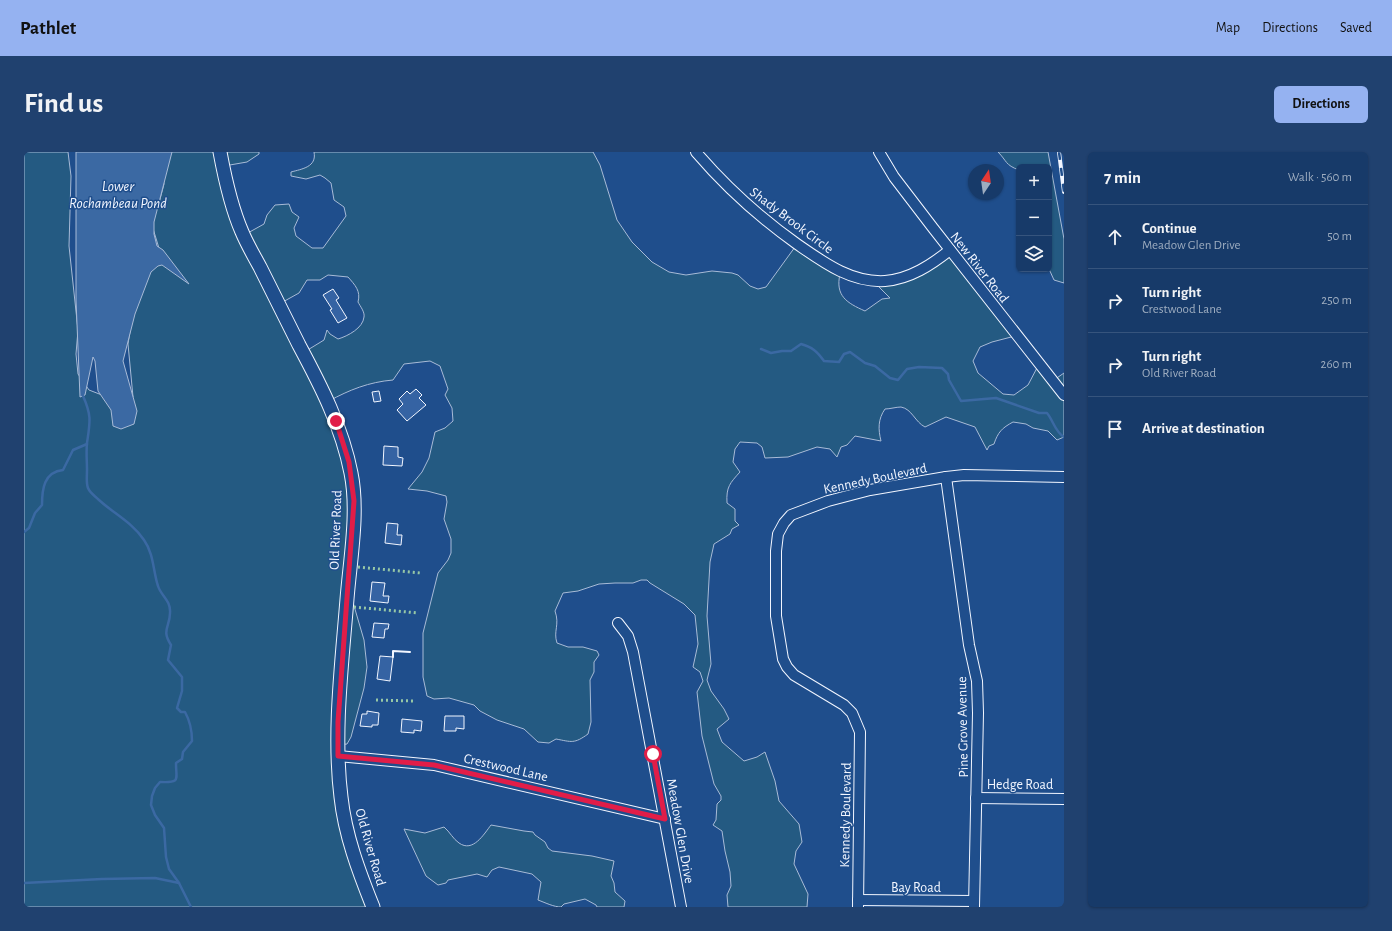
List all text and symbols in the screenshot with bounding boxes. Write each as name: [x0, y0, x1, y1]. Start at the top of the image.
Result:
text: Pathlet: [20, 19, 76, 38]
text: Map: [1216, 21, 1240, 35]
text: Directions: [1262, 21, 1318, 35]
text: Saved: [1340, 21, 1372, 35]
button: Directions: [1274, 86, 1368, 123]
text: Find us: [24, 90, 103, 118]
north arrow: [968, 164, 1004, 200]
map controls: [1016, 164, 1052, 272]
button: +: [1016, 164, 1052, 200]
text: 7 min: [1104, 169, 1141, 186]
text: Walk · 560 m: [1288, 171, 1352, 184]
water label: Lower Rochambeau Pond: [69, 179, 167, 211]
street label: Shady Brook Circle: [747, 185, 836, 257]
button: −: [1016, 200, 1052, 236]
text: Continue: [1142, 221, 1197, 236]
icon: ahead: [1104, 226, 1126, 248]
street label: New River Road: [947, 230, 1011, 306]
text: 50 m: [1327, 230, 1352, 243]
button: layers: [1016, 236, 1052, 272]
text: Meadow Glen Drive: [1142, 239, 1241, 252]
text: Turn right: [1142, 285, 1201, 300]
icon: right: [1104, 290, 1126, 312]
text: 250 m: [1321, 294, 1352, 307]
text: Crestwood Lane: [1142, 303, 1222, 316]
text: Turn right: [1142, 349, 1201, 364]
icon: right: [1104, 354, 1126, 376]
text: 260 m: [1321, 358, 1352, 371]
text: Old River Road: [1142, 367, 1216, 380]
route end: [327, 412, 345, 430]
icon: arrive: [1104, 418, 1126, 440]
text: Arrive at destination: [1142, 421, 1265, 436]
street label: Kennedy Boulevard: [822, 461, 928, 497]
street label: Old River Road: [328, 490, 344, 570]
street label: Pine Grove Avenue: [955, 676, 971, 778]
route start: [644, 745, 662, 763]
street label: Crestwood Lane: [462, 751, 549, 784]
street label: Kennedy Boulevard: [838, 762, 854, 868]
street label: Meadow Glen Drive: [664, 778, 696, 885]
street label: Hedge Road: [987, 778, 1053, 792]
street label: Old River Road: [352, 807, 388, 888]
street label: Bay Road: [891, 881, 941, 895]

